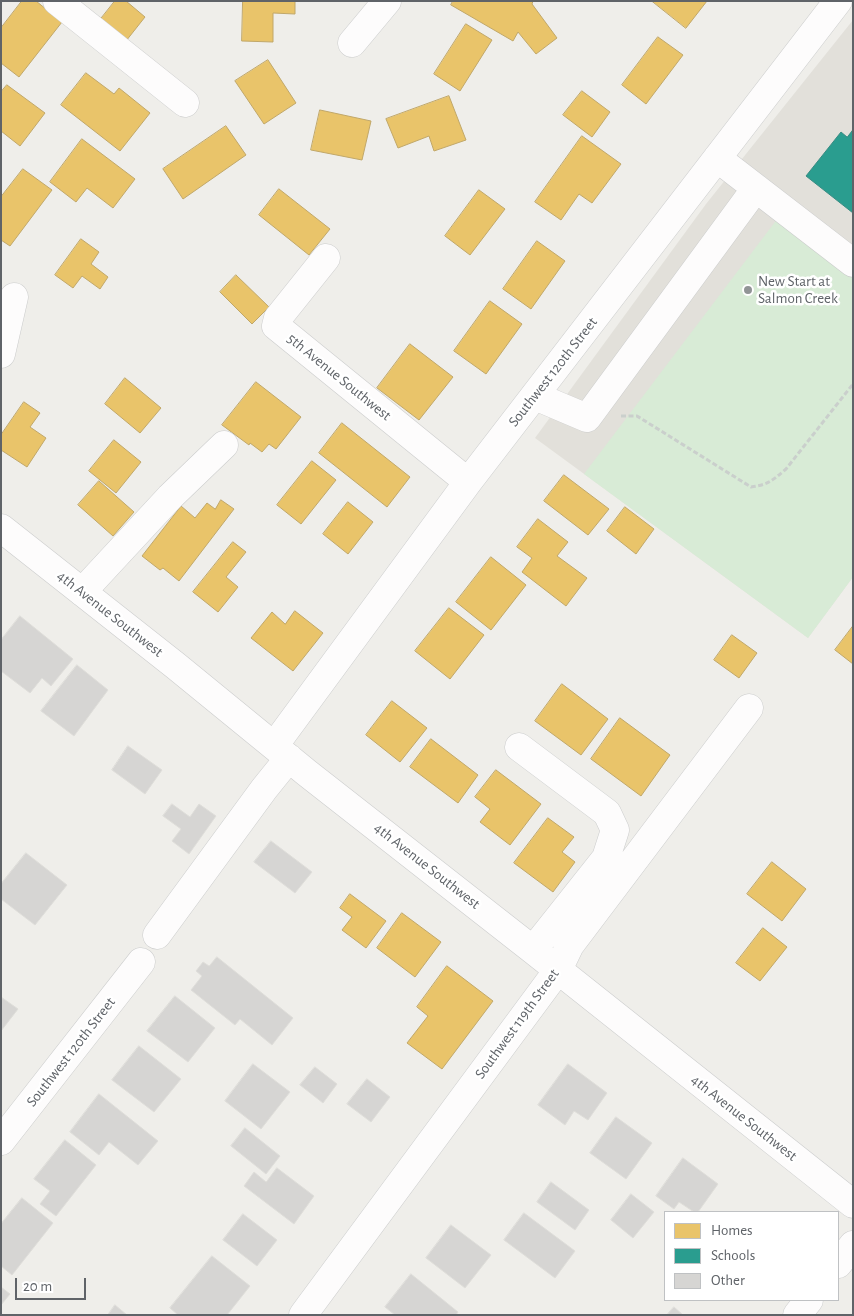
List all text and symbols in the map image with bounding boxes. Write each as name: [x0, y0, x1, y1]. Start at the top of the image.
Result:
place label: New Start at Salmon Creek: [758, 272, 838, 307]
marker: New Start at Salmon Creek: [742, 284, 754, 296]
street label: Southwest 120th Street: [505, 314, 601, 430]
street label: 5th Avenue Southwest: [283, 329, 395, 425]
street label: 4th Avenue Southwest: [53, 567, 167, 661]
street label: 4th Avenue Southwest: [370, 819, 484, 913]
street label: Southwest 119th Street: [471, 966, 563, 1082]
street label: Southwest 120th Street: [23, 994, 119, 1110]
street label: 4th Avenue Southwest: [687, 1071, 801, 1165]
legend: [664, 1211, 839, 1301]
text: Homes: [711, 1223, 753, 1238]
text: Schools: [711, 1248, 755, 1263]
scale bar: [18, 1268, 89, 1300]
text: Other: [711, 1273, 745, 1288]
text: 20 m: [23, 1279, 52, 1294]

